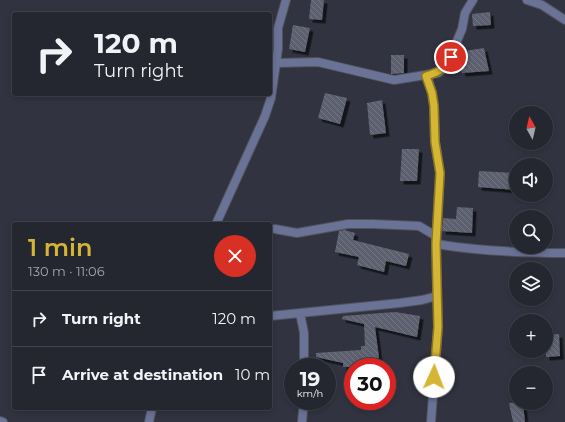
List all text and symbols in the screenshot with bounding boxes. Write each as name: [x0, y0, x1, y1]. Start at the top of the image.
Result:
text: 120 m: [94, 26, 178, 60]
icon: right: [28, 28, 80, 80]
pin: [434, 40, 468, 74]
icon: arrive: [440, 46, 462, 68]
text: Turn right: [94, 60, 184, 82]
north arrow: [509, 106, 553, 150]
map controls: [509, 106, 553, 410]
button: sound: [509, 158, 553, 202]
button: search: [509, 210, 553, 254]
text: 1 min: [28, 233, 92, 262]
button: close: [214, 235, 256, 277]
button: layers: [509, 262, 553, 306]
text: 130 m · 11:06: [28, 263, 105, 279]
icon: right: [28, 308, 50, 330]
text: Turn right: [62, 309, 141, 328]
text: 120 m: [212, 309, 256, 328]
button: +: [509, 314, 553, 358]
position arrow: [413, 356, 455, 398]
speed limit sign: 30: [344, 358, 396, 410]
icon: arrive: [28, 364, 50, 386]
text: Arrive at destination: [62, 365, 223, 384]
text: 10 m: [235, 365, 270, 384]
button: −: [509, 366, 553, 410]
text: 19: [300, 367, 320, 391]
text: km/h: [297, 387, 323, 400]

